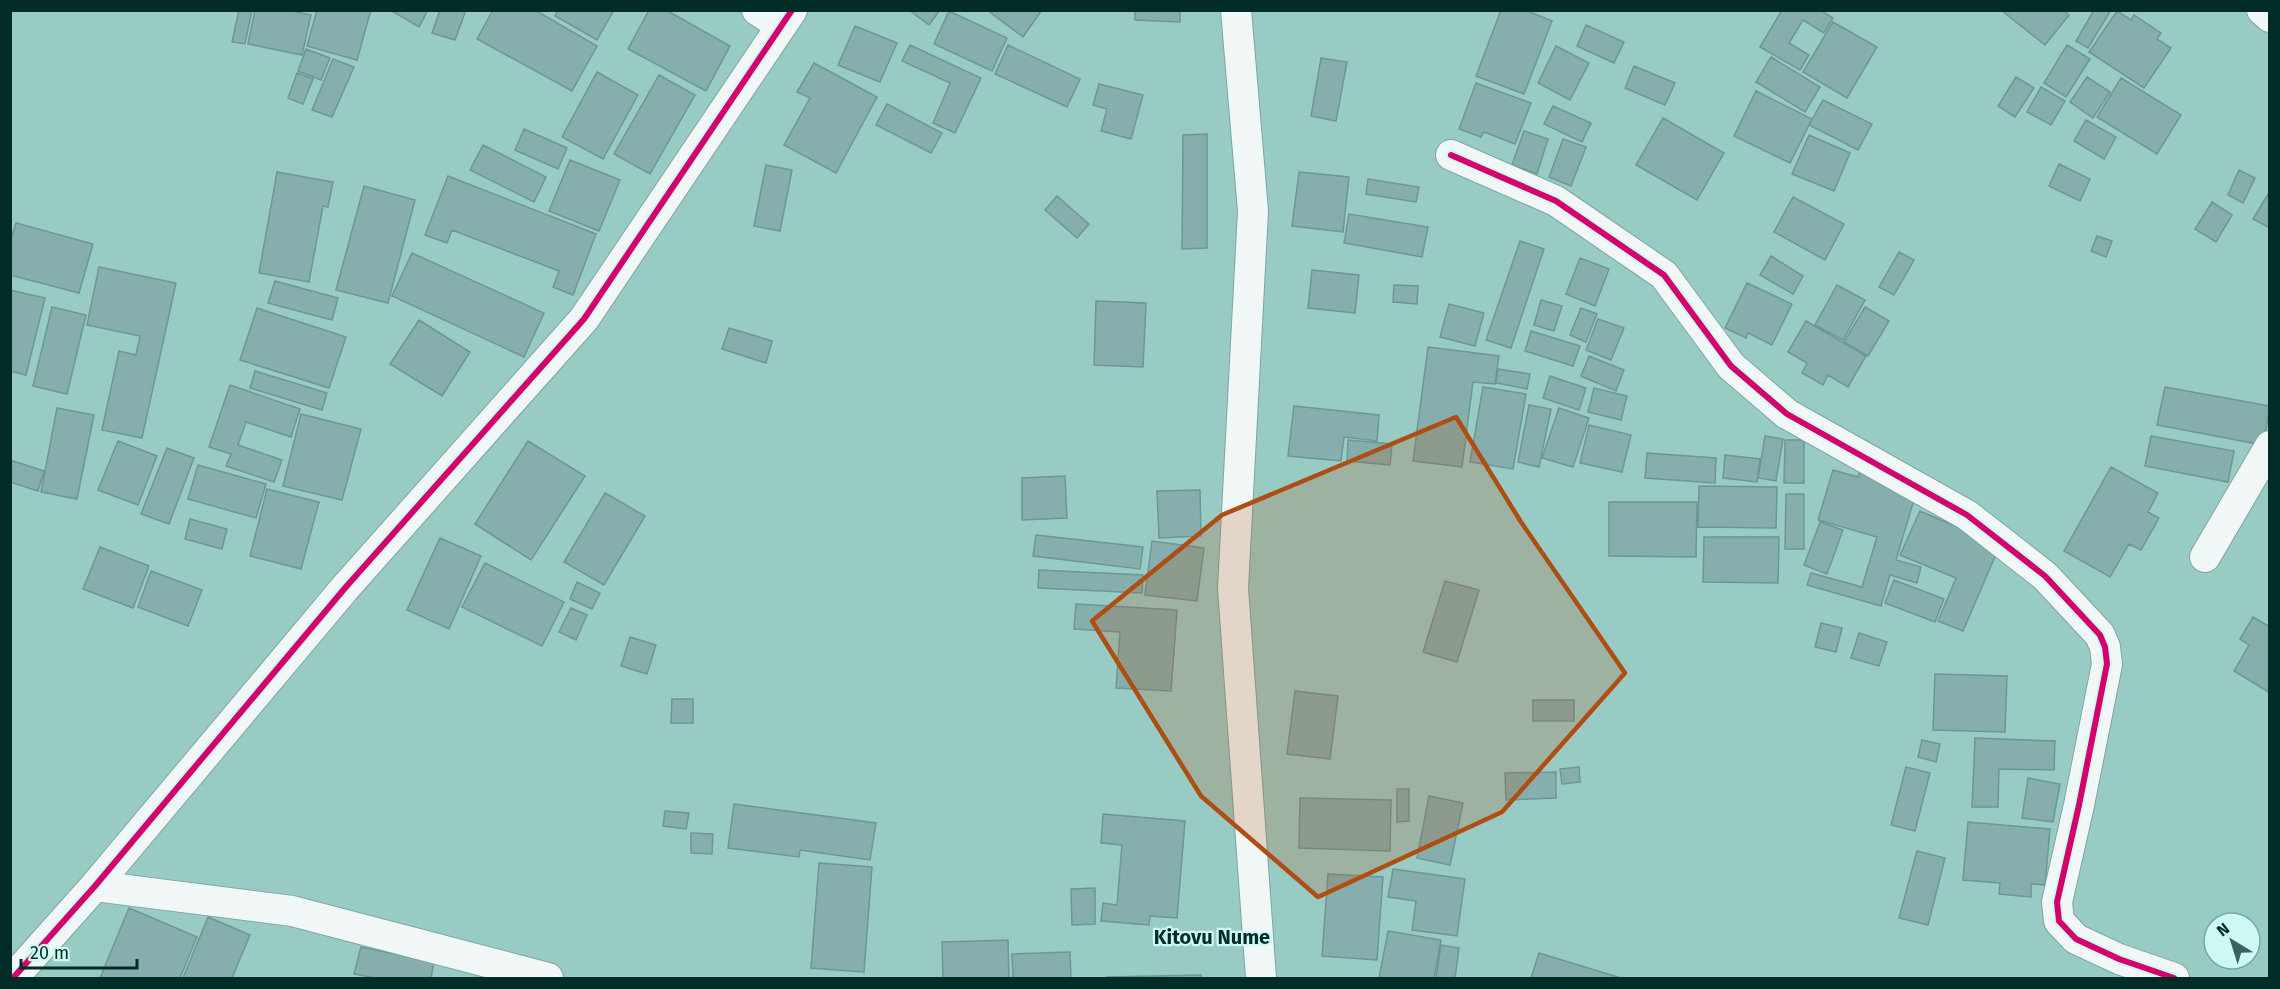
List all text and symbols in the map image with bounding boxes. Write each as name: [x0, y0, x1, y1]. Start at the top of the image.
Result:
north arrow: [2202, 911, 2262, 971]
text: N: [2213, 919, 2233, 940]
district label: Kitovu Nume: [1154, 925, 1270, 949]
scale bar: [21, 932, 136, 970]
text: 20 m: [30, 942, 69, 964]

